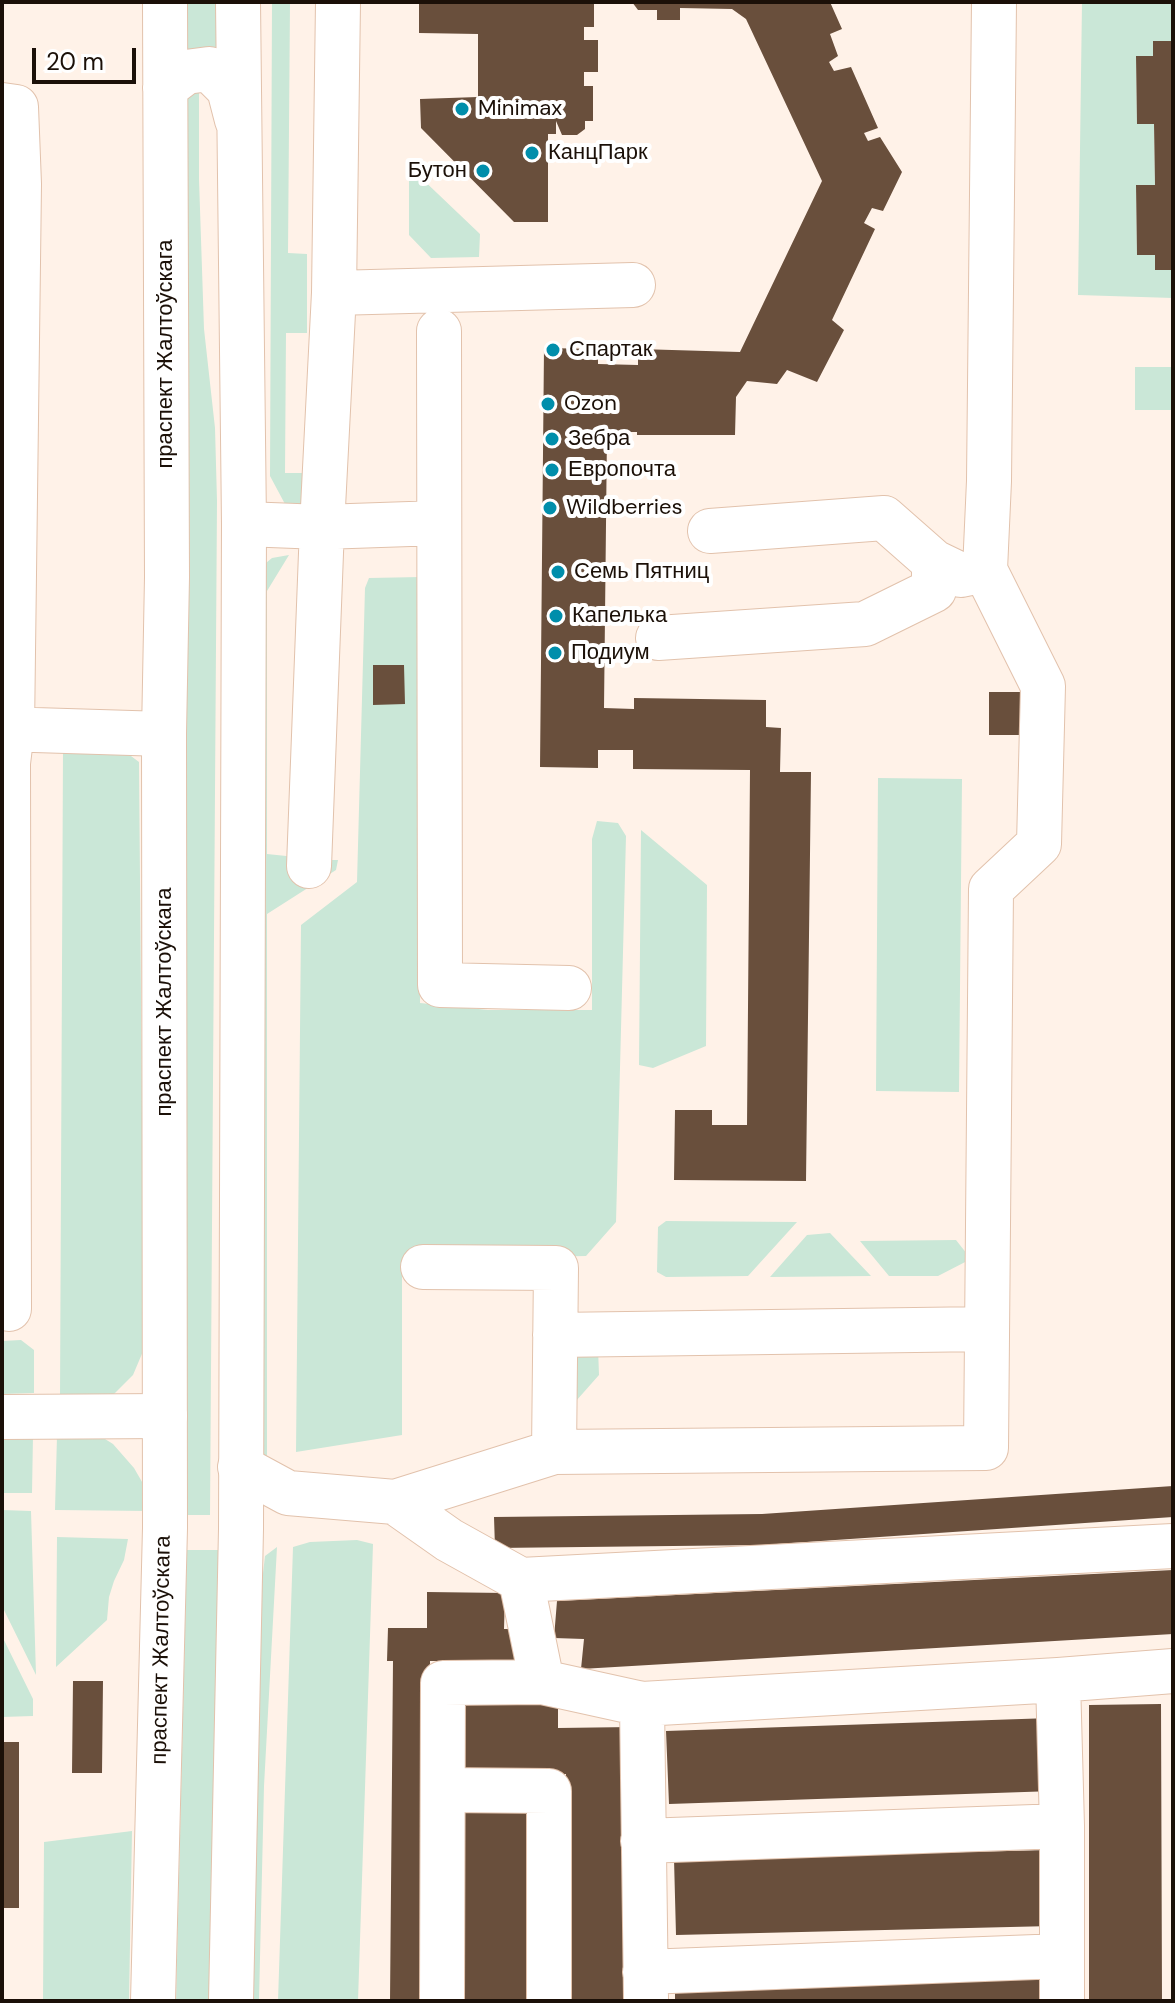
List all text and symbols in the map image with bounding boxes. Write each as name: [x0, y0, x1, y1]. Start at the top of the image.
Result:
scale bar: [36, 32, 140, 82]
text: 20 m: [46, 46, 104, 77]
place label: Minimax: [478, 96, 562, 122]
marker: Minimax: [453, 100, 471, 118]
place label: КанцПарк: [548, 140, 648, 166]
marker: КанцПарк: [523, 144, 541, 162]
place label: Бутон: [408, 158, 467, 184]
marker: Бутон: [474, 162, 492, 180]
street label: праспект Жалтоўскага: [153, 239, 179, 469]
place label: Спартак: [569, 337, 652, 363]
marker: Спартак: [544, 341, 562, 359]
place label: Ozon: [564, 391, 617, 417]
marker: Ozon: [539, 395, 557, 413]
place label: Зебра: [568, 426, 630, 452]
marker: Зебра: [543, 430, 561, 448]
place label: Европочта: [568, 457, 676, 483]
marker: Европочта: [543, 461, 561, 479]
place label: Wildberries: [566, 495, 683, 521]
marker: Wildberries: [541, 499, 559, 517]
place label: Семь Пятниц: [574, 559, 709, 585]
marker: Семь Пятниц: [549, 563, 567, 581]
place label: Капелька: [572, 603, 667, 629]
marker: Капелька: [547, 607, 565, 625]
place label: Подиум: [571, 640, 650, 666]
marker: Подиум: [546, 644, 564, 662]
street label: праспект Жалтоўскага: [152, 887, 178, 1117]
street label: праспект Жалтоўскага: [147, 1535, 177, 1765]

